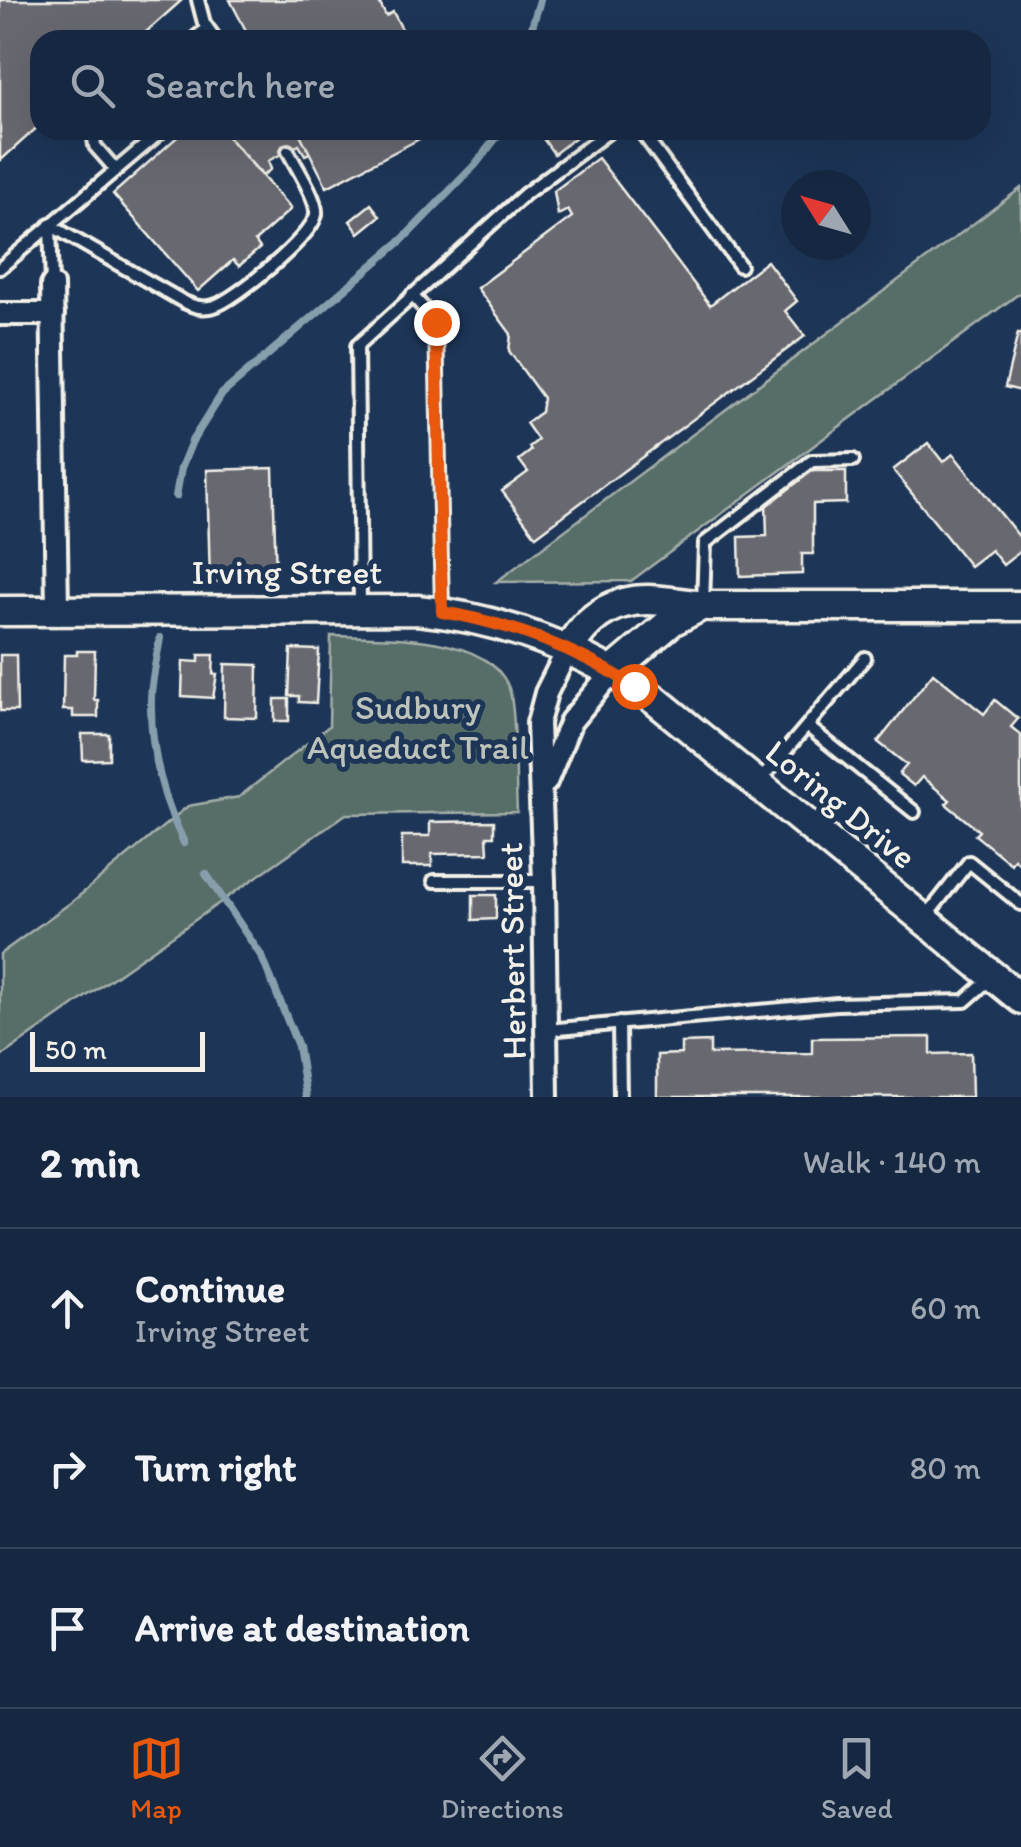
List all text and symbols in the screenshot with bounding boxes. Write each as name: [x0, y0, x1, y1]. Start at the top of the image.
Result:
search box: [30, 30, 991, 140]
icon: search: [65, 58, 120, 113]
text: Search here: [145, 62, 336, 108]
north arrow: [781, 170, 871, 260]
route end: [414, 300, 460, 346]
street label: Irving Street: [192, 551, 382, 593]
route start: [612, 664, 658, 710]
park label: Sudbury Aqueduct Trail: [307, 686, 529, 768]
street label: Loring Drive: [757, 730, 925, 878]
street label: Herbert Street: [489, 842, 535, 1060]
scale bar: [30, 1027, 205, 1072]
text: 50 m: [45, 1032, 107, 1066]
text: 2 min: [40, 1137, 140, 1188]
text: Walk · 140 m: [803, 1143, 981, 1181]
text: Continue: [135, 1266, 285, 1312]
icon: ahead: [40, 1281, 95, 1336]
text: 60 m: [910, 1289, 981, 1327]
text: Irving Street: [135, 1312, 310, 1350]
icon: right: [40, 1441, 95, 1496]
text: Turn right: [135, 1445, 297, 1491]
text: 80 m: [910, 1449, 981, 1487]
icon: arrive: [40, 1601, 95, 1656]
text: Arrive at destination: [135, 1605, 470, 1651]
tab: Map: [129, 1731, 184, 1825]
tab: Directions: [441, 1731, 564, 1825]
tab: Saved: [821, 1731, 892, 1825]

